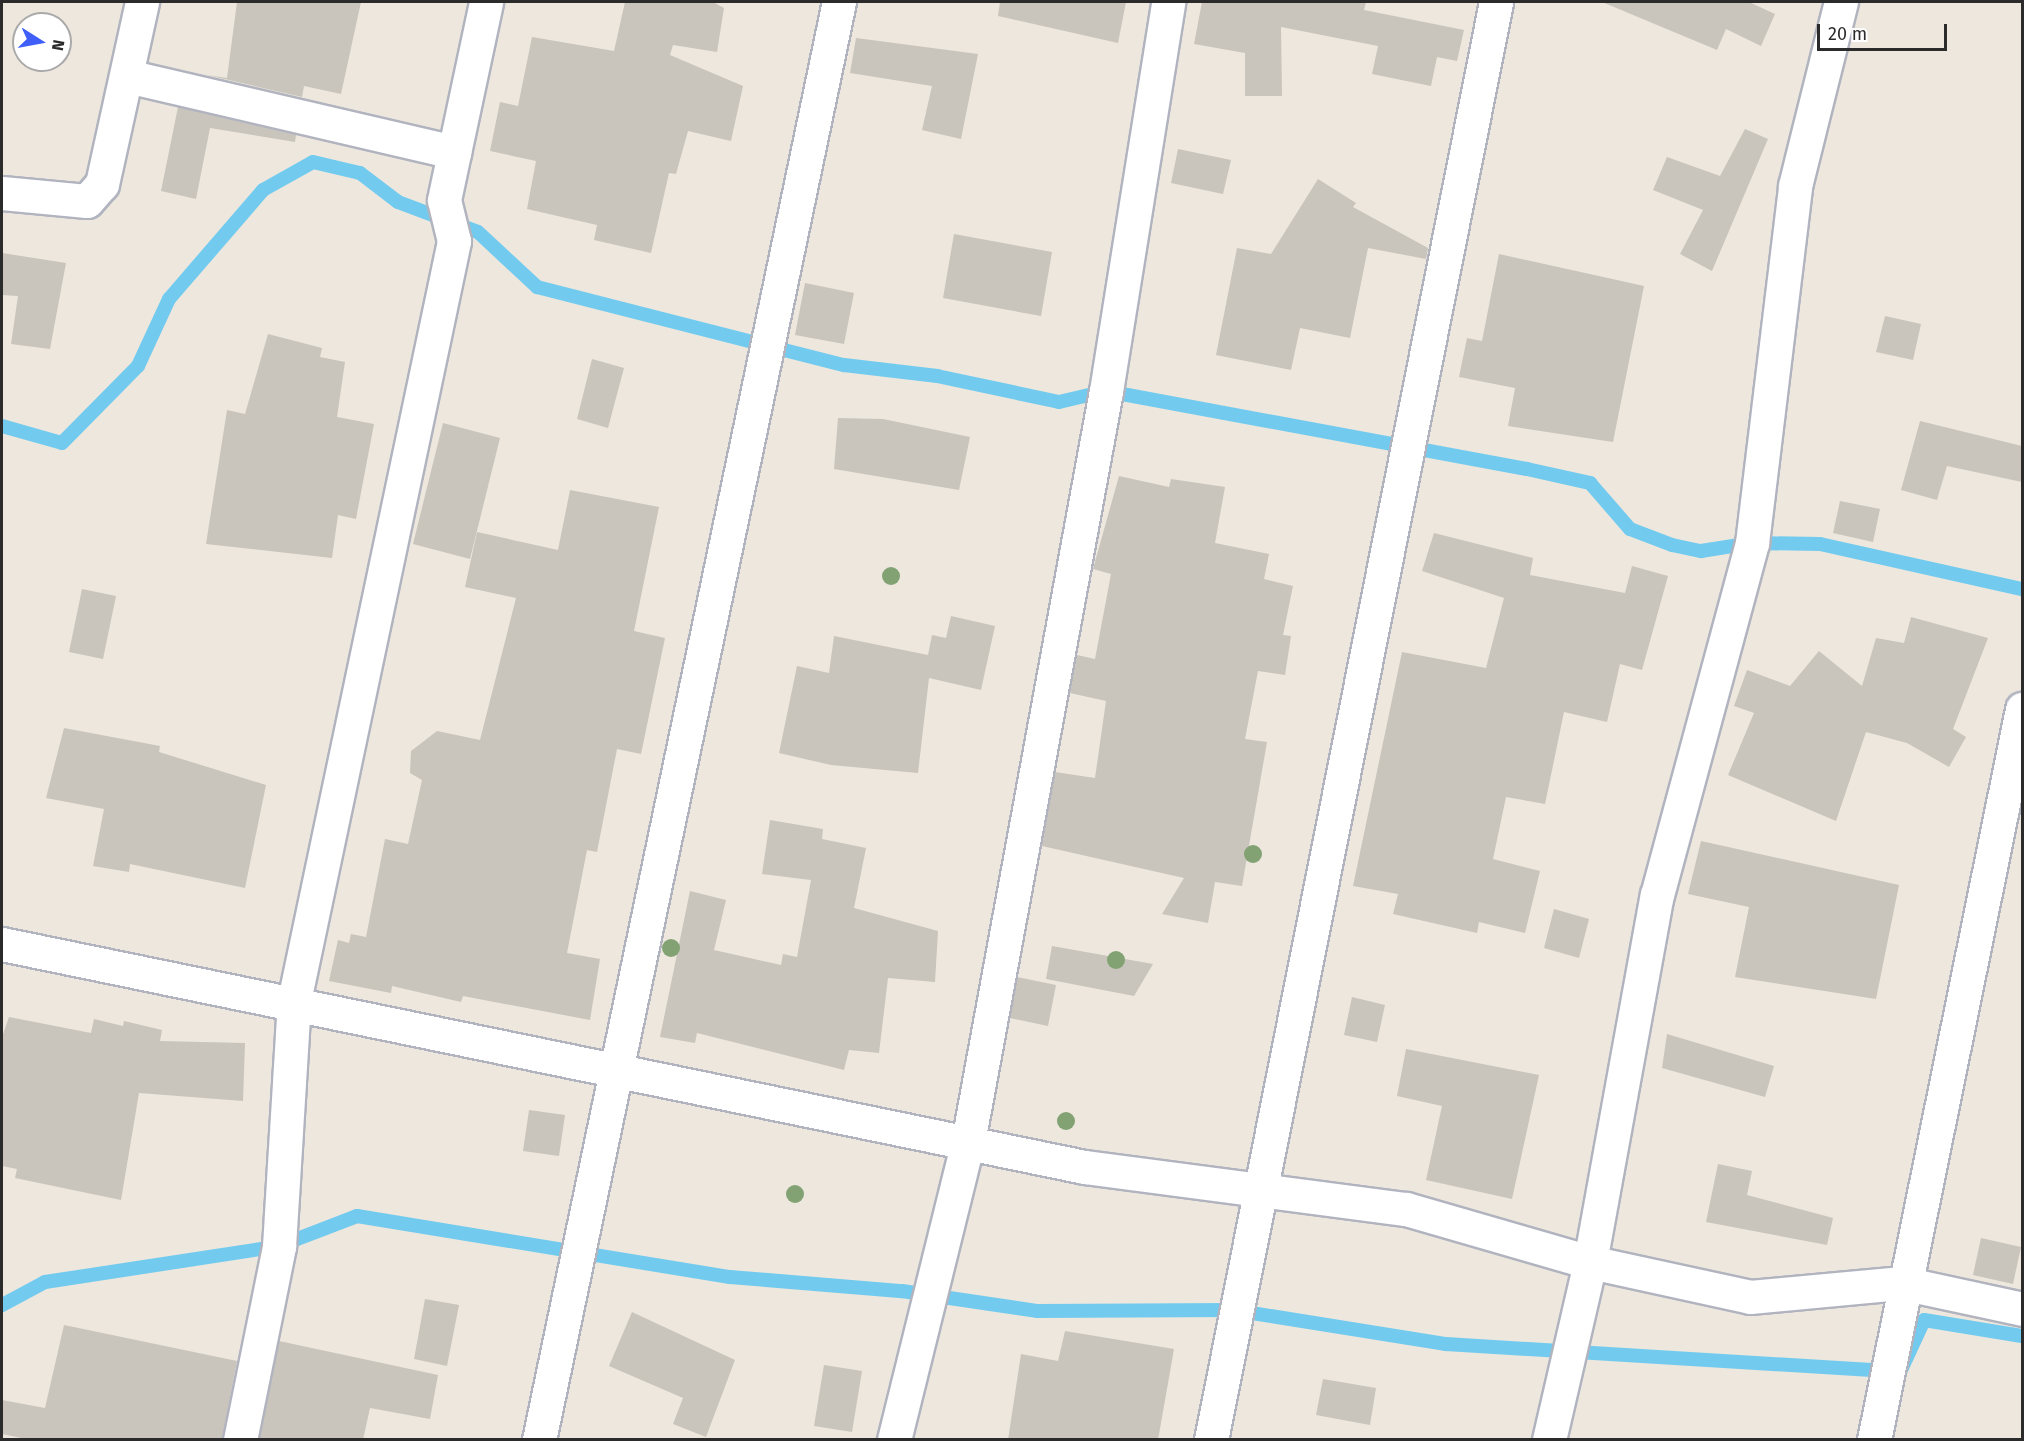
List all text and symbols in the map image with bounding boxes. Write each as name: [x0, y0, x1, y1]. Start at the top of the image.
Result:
north arrow: [12, 12, 72, 72]
scale bar: [1820, 12, 1950, 50]
text: 20 m: [1828, 23, 1867, 45]
text: N: [48, 38, 69, 52]

